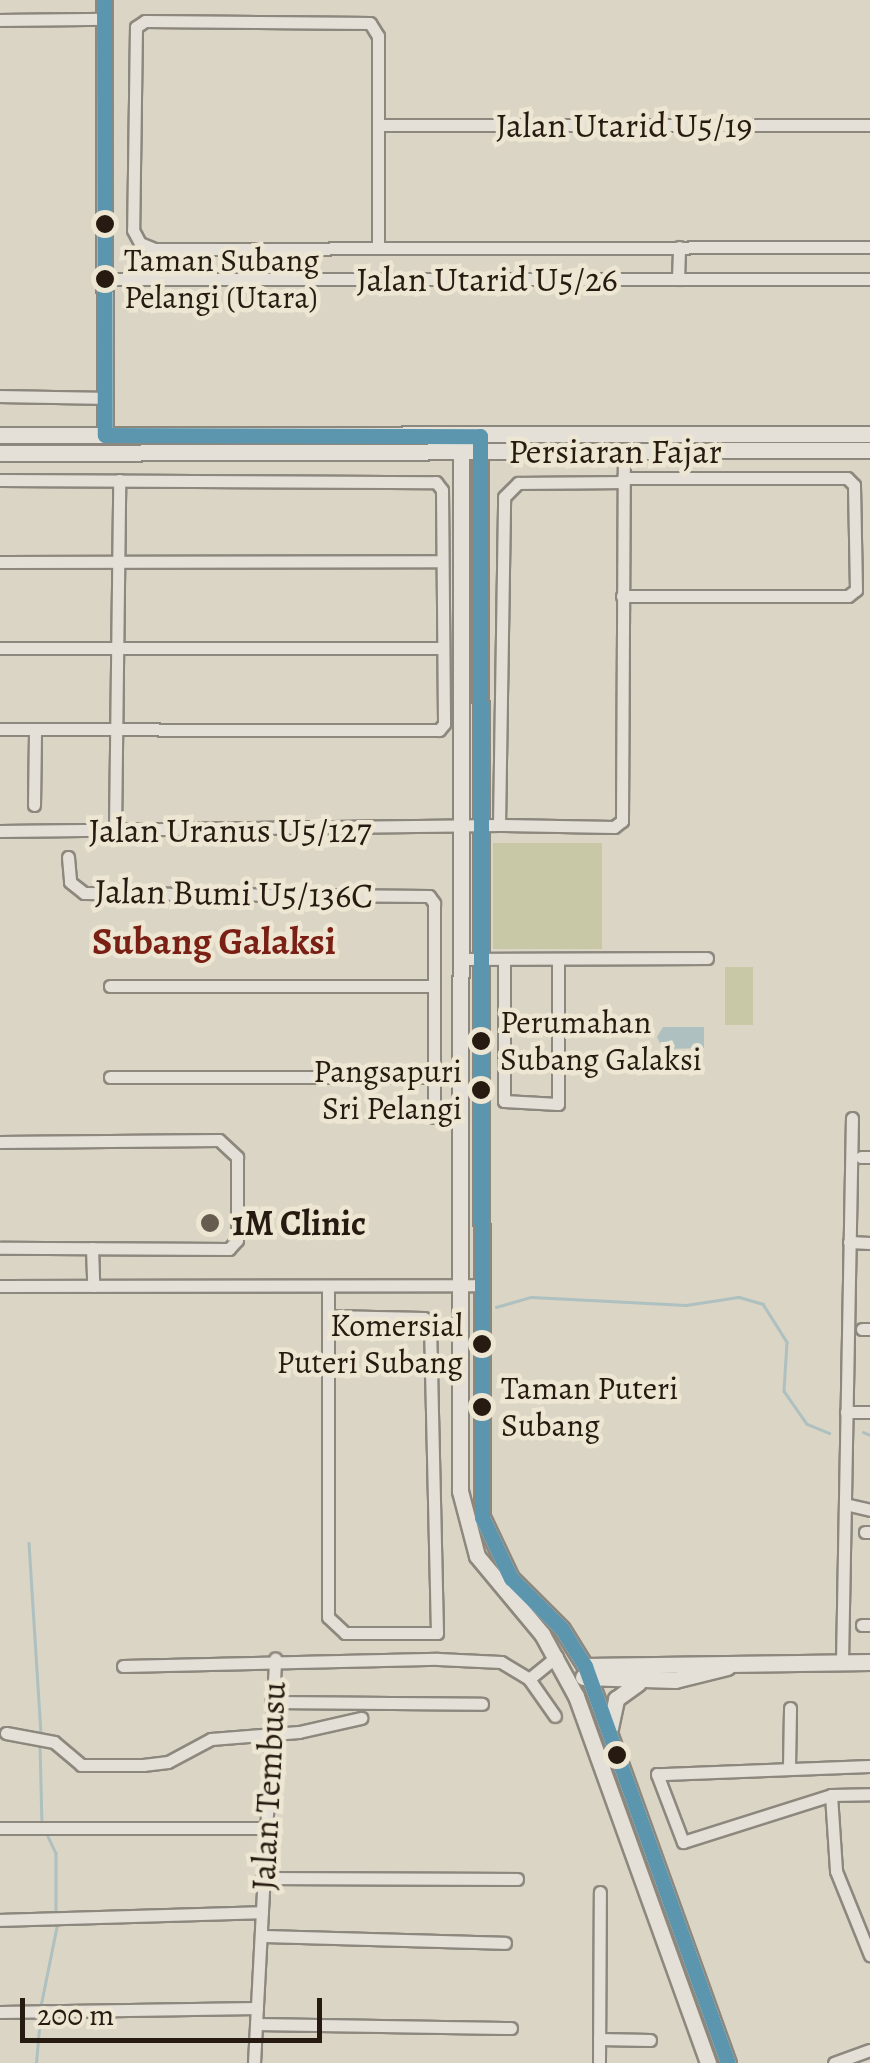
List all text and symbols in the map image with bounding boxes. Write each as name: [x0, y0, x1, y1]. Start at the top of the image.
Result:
street label: Jalan Utarid U5/19: [496, 104, 752, 146]
unlabelled marker: [95, 214, 115, 234]
place label: Taman Subang Pelangi (Utara): [124, 242, 319, 317]
street label: Jalan Utarid U5/26: [356, 258, 618, 300]
marker: Taman Subang Pelangi (Utara): [95, 269, 115, 289]
street label: Persiaran Fajar: [508, 430, 722, 472]
street label: Jalan Uranus U5/127: [89, 809, 371, 851]
street label: Jalan Bumi U5/136C: [94, 870, 374, 916]
district label: Subang Galaksi: [92, 919, 336, 965]
place label: Perumahan Subang Galaksi: [500, 1004, 702, 1079]
marker: Perumahan Subang Galaksi: [471, 1031, 491, 1051]
place label: Pangsapuri Sri Pelangi: [313, 1053, 462, 1128]
marker: Pangsapuri Sri Pelangi: [471, 1080, 491, 1100]
place label: 1M Clinic: [232, 1202, 366, 1244]
marker: 1M Clinic: [197, 1210, 223, 1236]
place label: Komersial Puteri Subang: [277, 1307, 463, 1382]
marker: Komersial Puteri Subang: [472, 1334, 492, 1354]
place label: Taman Puteri Subang: [501, 1370, 678, 1445]
marker: Taman Puteri Subang: [472, 1397, 492, 1417]
street label: Jalan Tembusu: [242, 1680, 294, 1892]
unlabelled marker: [607, 1745, 627, 1765]
scale bar: [25, 1978, 328, 2040]
text: 200 m: [37, 1995, 114, 2035]

